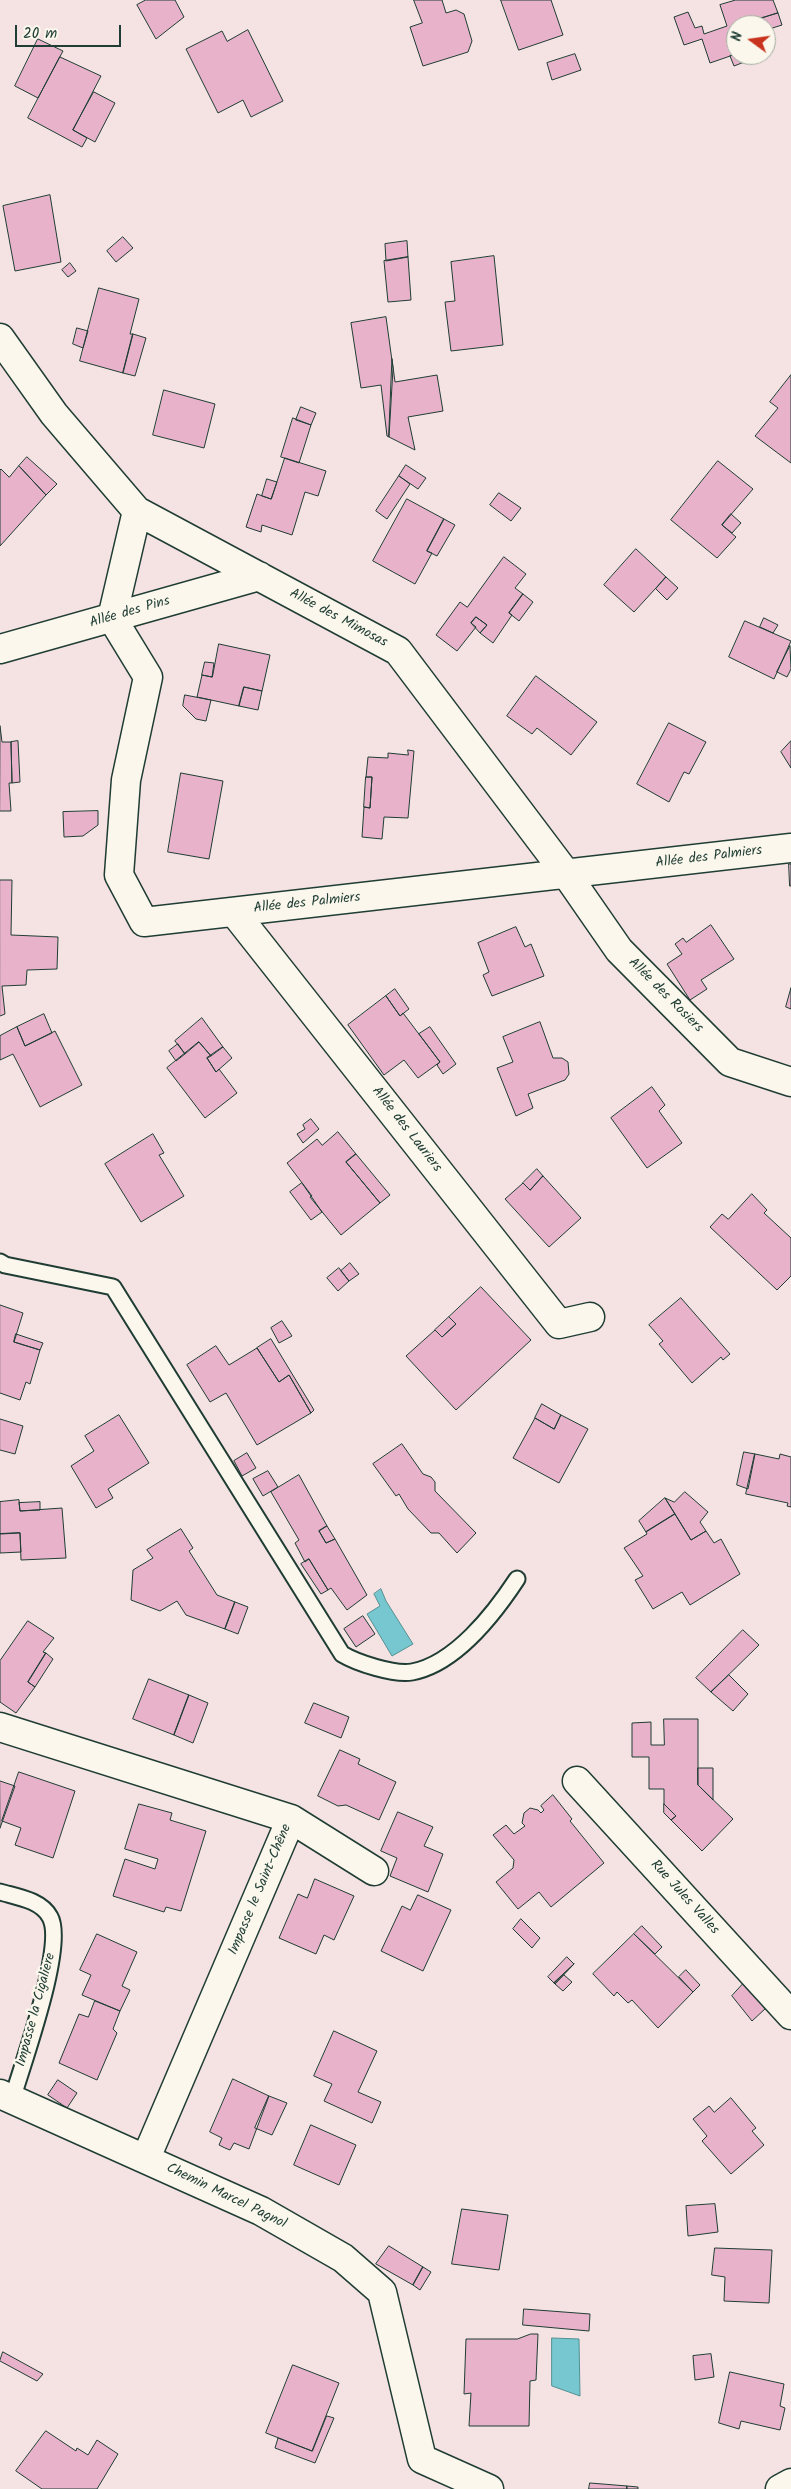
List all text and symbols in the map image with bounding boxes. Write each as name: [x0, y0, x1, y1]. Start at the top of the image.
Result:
scale bar: [18, 15, 124, 47]
north arrow: [726, 15, 776, 65]
text: 20 m: [23, 22, 57, 46]
text: N: [726, 30, 749, 44]
street label: Allée des Mimosas: [286, 586, 390, 652]
street label: Allée des Pins: [88, 594, 172, 632]
street label: Allée des Palmiers: [655, 843, 763, 873]
street label: Allée des Palmiers: [253, 890, 361, 918]
street label: Allée des Rosiers: [624, 955, 706, 1037]
street label: Allée des Lauriers: [367, 1084, 445, 1176]
street label: Impasse le Saint-Chêne: [226, 1822, 296, 1958]
street label: Rue Jules Valles: [646, 1857, 722, 1939]
street label: Impasse la Cigaliere: [14, 1951, 60, 2069]
street label: Chemin Marcel Pagnol: [163, 2161, 289, 2233]

